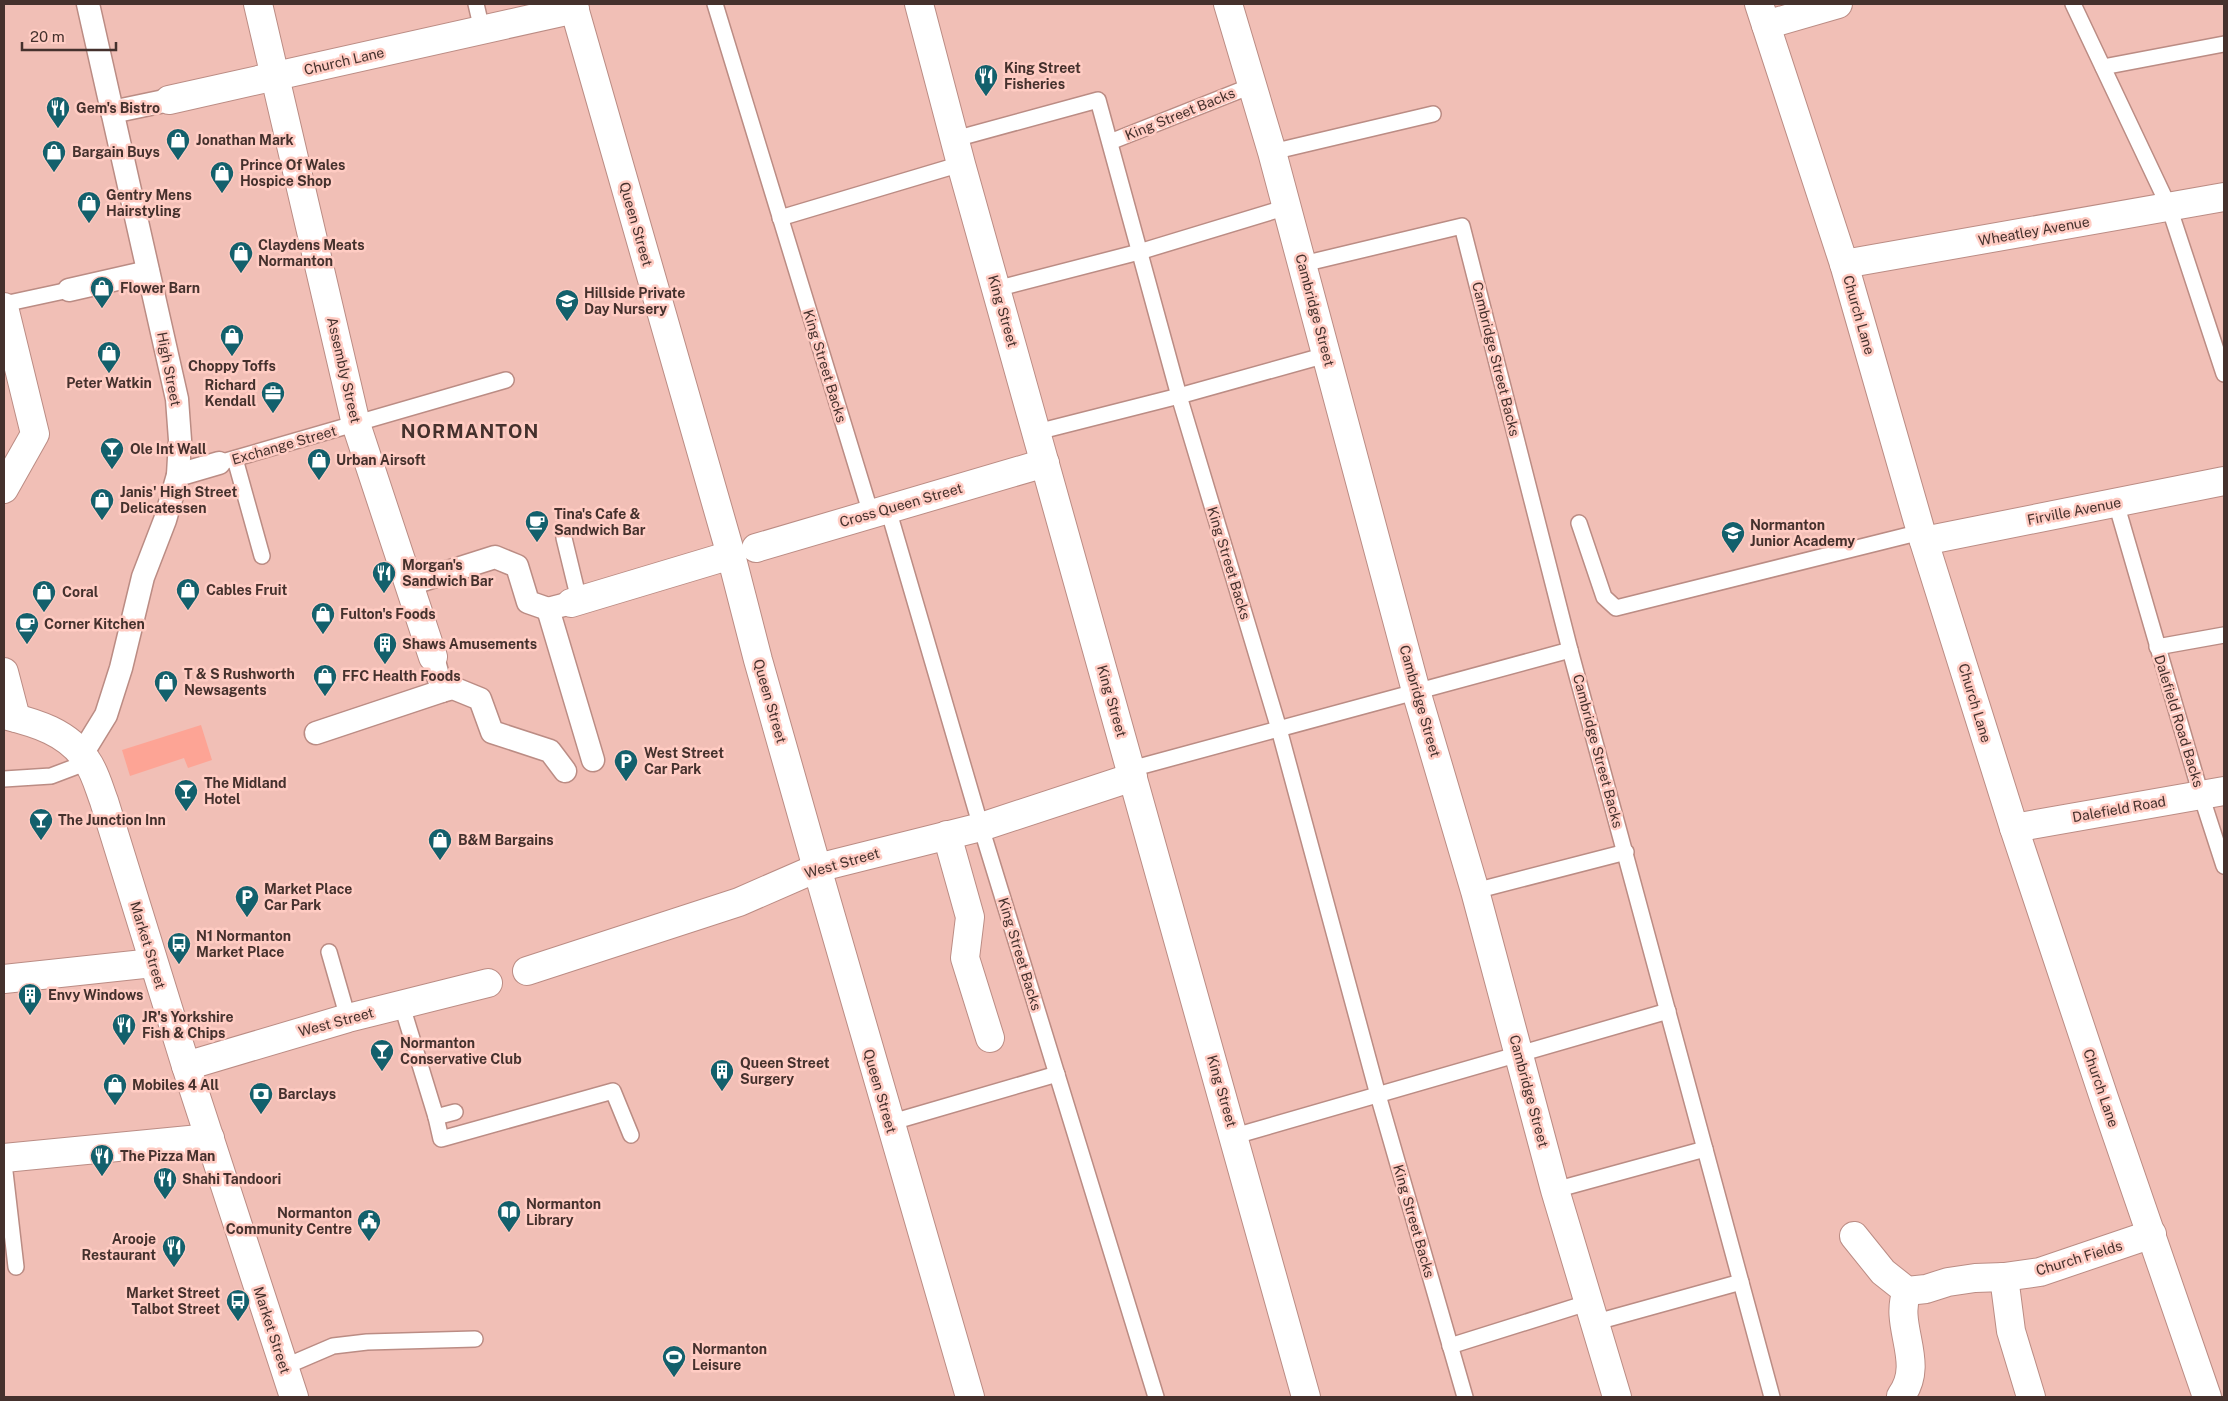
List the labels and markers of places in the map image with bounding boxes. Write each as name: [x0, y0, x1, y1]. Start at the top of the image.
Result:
place label: King Street Fisheries: [1004, 60, 1081, 92]
restaurant icon: King Street Fisheries: [973, 63, 999, 97]
restaurant icon: Gem's Bistro: [45, 95, 71, 129]
place label: Gem's Bistro: [76, 100, 160, 116]
shop icon: Jonathan Mark: [165, 127, 191, 161]
place label: Jonathan Mark: [196, 132, 294, 148]
shop icon: Bargain Buys: [41, 139, 67, 173]
place label: Bargain Buys: [72, 144, 160, 160]
place label: Prince Of Wales Hospice Shop: [240, 157, 345, 189]
shop icon: Prince Of Wales Hospice Shop: [209, 160, 235, 194]
place label: Gentry Mens Hairstyling: [106, 187, 192, 219]
shop icon: Gentry Mens Hairstyling: [76, 190, 102, 224]
place label: Claydens Meats Normanton: [258, 237, 365, 269]
shop icon: Claydens Meats Normanton: [228, 240, 254, 274]
shop icon: Flower Barn: [89, 275, 115, 309]
place label: Flower Barn: [120, 280, 200, 296]
place label: Hillside Private Day Nursery: [584, 285, 685, 317]
school or university icon: Hillside Private Day Nursery: [554, 288, 580, 322]
shop icon: Choppy Toffs: [219, 323, 245, 357]
shop icon: Peter Watkin: [96, 340, 122, 374]
place label: Choppy Toffs: [188, 358, 276, 374]
place label: Peter Watkin: [66, 375, 152, 391]
place label: Richard Kendall: [205, 377, 256, 409]
office icon: Richard Kendall: [260, 380, 286, 414]
bar icon: Ole Int Wall: [99, 436, 125, 470]
place label: Ole Int Wall: [130, 441, 207, 457]
shop icon: Urban Airsoft: [306, 447, 332, 481]
place label: Urban Airsoft: [336, 452, 426, 468]
place label: Janis' High Street Delicatessen: [120, 484, 237, 516]
shop icon: Janis' High Street Delicatessen: [89, 487, 115, 521]
place label: Tina's Cafe & Sandwich Bar: [554, 506, 646, 538]
cafe icon: Tina's Cafe & Sandwich Bar: [524, 509, 550, 543]
place label: Normanton Junior Academy: [1750, 517, 1855, 549]
school or university icon: Normanton Junior Academy: [1720, 520, 1746, 554]
place label: Morgan's Sandwich Bar: [402, 557, 494, 589]
restaurant icon: Morgan's Sandwich Bar: [371, 560, 397, 594]
shop icon: Cables Fruit: [175, 577, 201, 611]
shop icon: Coral: [31, 579, 57, 613]
place label: Cables Fruit: [206, 582, 287, 598]
place label: Coral: [62, 584, 99, 600]
shop icon: Fulton's Foods: [310, 601, 336, 635]
place label: Fulton's Foods: [340, 606, 436, 622]
cafe icon: Corner Kitchen: [14, 611, 40, 645]
place label: Corner Kitchen: [44, 616, 145, 632]
building icon: Shaws Amusements: [372, 631, 398, 665]
place label: Shaws Amusements: [402, 636, 537, 652]
shop icon: FFC Health Foods: [312, 663, 338, 697]
place label: T & S Rushworth Newsagents: [184, 666, 295, 698]
place label: FFC Health Foods: [342, 668, 461, 684]
shop icon: T & S Rushworth Newsagents: [153, 669, 179, 703]
place label: West Street Car Park: [644, 745, 724, 777]
parking icon: West Street Car Park: [613, 748, 639, 782]
place label: The Midland Hotel: [204, 775, 287, 807]
bar icon: The Midland Hotel: [173, 778, 199, 812]
bar icon: The Junction Inn: [28, 807, 54, 841]
place label: The Junction Inn: [58, 812, 166, 828]
shop icon: B&M Bargains: [427, 827, 453, 861]
place label: B&M Bargains: [458, 832, 554, 848]
place label: Market Place Car Park: [264, 881, 352, 913]
parking icon: Market Place Car Park: [234, 884, 260, 918]
place label: N1 Normanton Market Place: [196, 928, 291, 960]
bus stop icon: N1 Normanton Market Place: [166, 931, 192, 965]
building icon: Envy Windows: [17, 982, 43, 1016]
place label: Envy Windows: [48, 987, 143, 1003]
place label: JR's Yorkshire Fish & Chips: [142, 1009, 234, 1041]
restaurant icon: JR's Yorkshire Fish & Chips: [111, 1012, 137, 1046]
place label: Normanton Conservative Club: [400, 1035, 522, 1067]
bar icon: Normanton Conservative Club: [369, 1038, 395, 1072]
place label: Queen Street Surgery: [740, 1055, 830, 1087]
building icon: Queen Street Surgery: [709, 1058, 735, 1092]
shop icon: Mobiles 4 All: [102, 1072, 128, 1106]
place label: Mobiles 4 All: [132, 1077, 220, 1093]
bank icon: Barclays: [248, 1081, 274, 1115]
place label: Barclays: [278, 1086, 336, 1102]
restaurant icon: The Pizza Man: [89, 1143, 115, 1177]
place label: The Pizza Man: [120, 1148, 215, 1164]
restaurant icon: Shahi Tandoori: [152, 1166, 178, 1200]
place label: Shahi Tandoori: [182, 1171, 281, 1187]
place label: Normanton Library: [526, 1196, 601, 1228]
library icon: Normanton Library: [496, 1199, 522, 1233]
place label: Normanton Community Centre: [226, 1205, 352, 1237]
public building icon: Normanton Community Centre: [356, 1208, 382, 1242]
place label: Arooje Restaurant: [82, 1231, 156, 1263]
restaurant icon: Arooje Restaurant: [161, 1234, 187, 1268]
place label: Market Street Talbot Street: [126, 1285, 220, 1317]
bus stop icon: Market Street Talbot Street: [225, 1288, 251, 1322]
place label: Normanton Leisure: [692, 1341, 767, 1373]
sports icon: Normanton Leisure: [661, 1344, 687, 1378]

